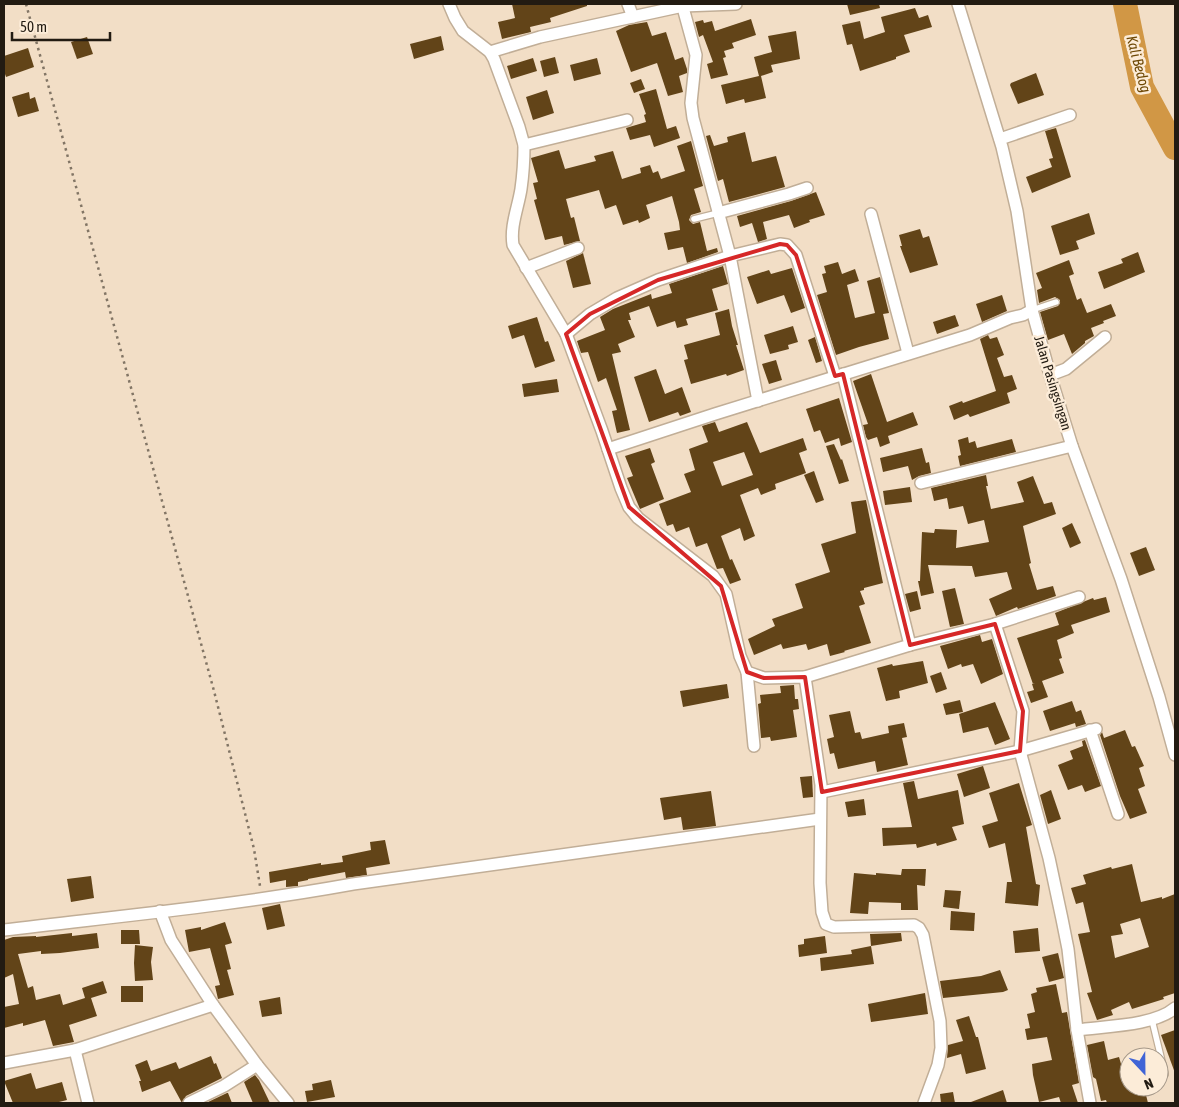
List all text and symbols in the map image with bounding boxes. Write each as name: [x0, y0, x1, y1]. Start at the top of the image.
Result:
scale bar: [12, 10, 110, 42]
text: 50 m: [20, 18, 47, 35]
water label: Kali Bedog: [1123, 34, 1155, 94]
street label: Jalan Pasingsingan: [1031, 334, 1075, 432]
north arrow: [1119, 1047, 1169, 1097]
text: N: [1142, 1075, 1156, 1093]

